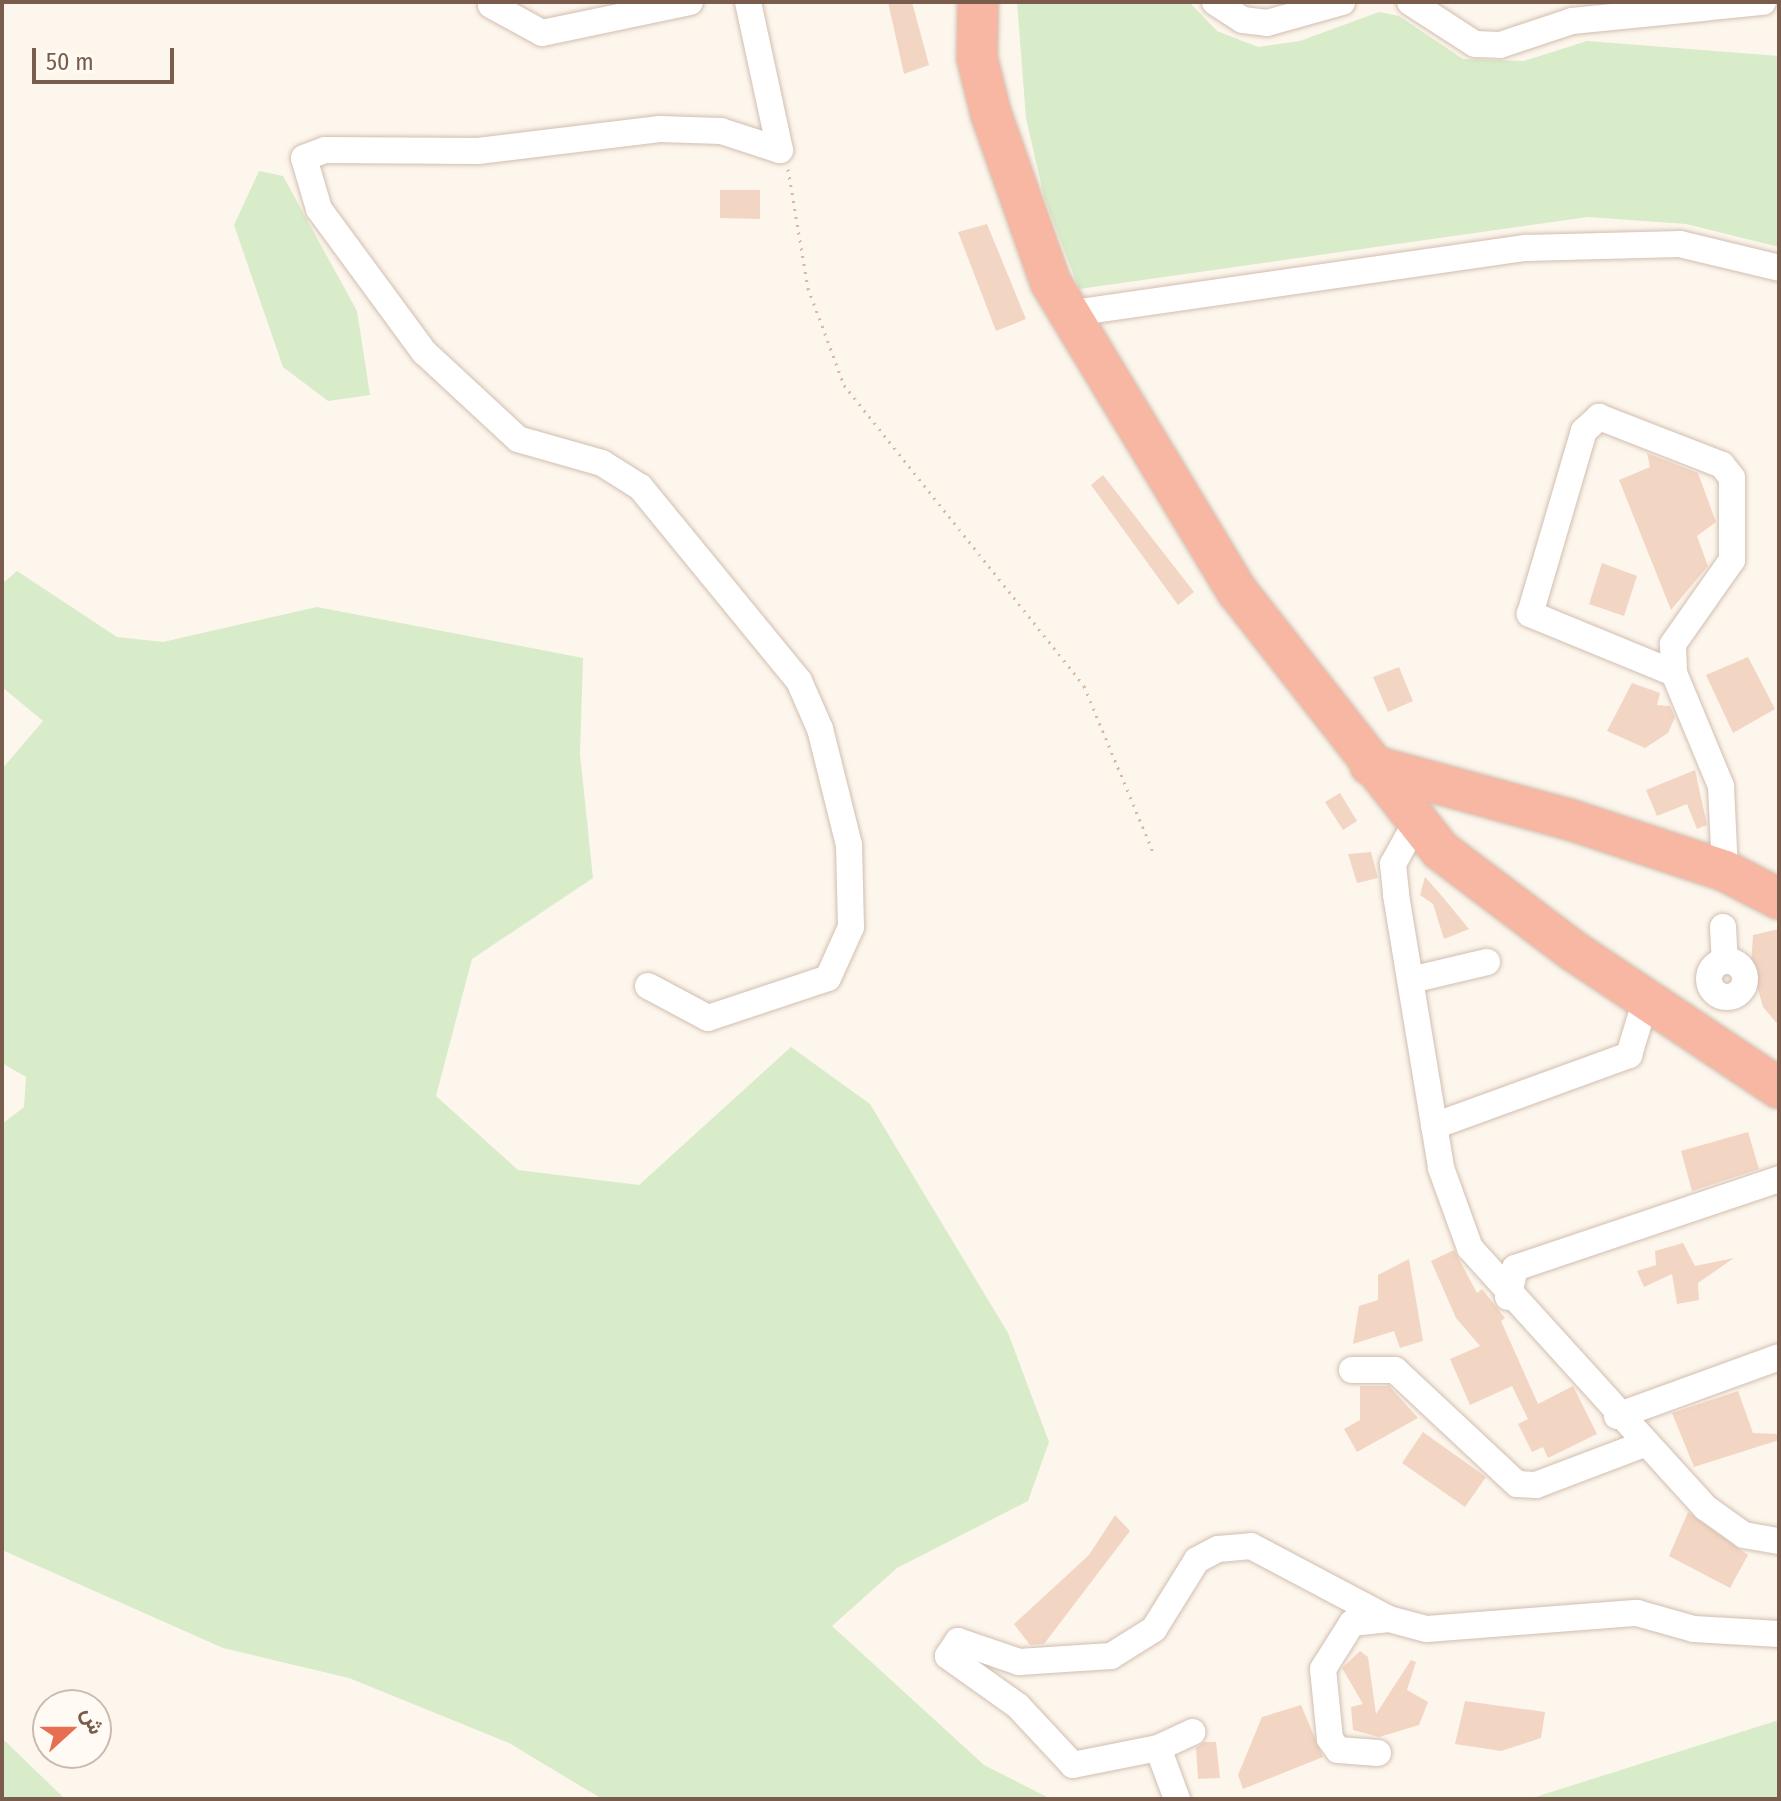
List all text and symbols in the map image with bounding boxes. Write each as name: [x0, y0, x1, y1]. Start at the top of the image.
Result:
scale bar: [36, 32, 178, 82]
text: 50 m: [46, 48, 94, 76]
north arrow: [32, 1689, 112, 1769]
text: ش: [76, 1704, 110, 1738]

